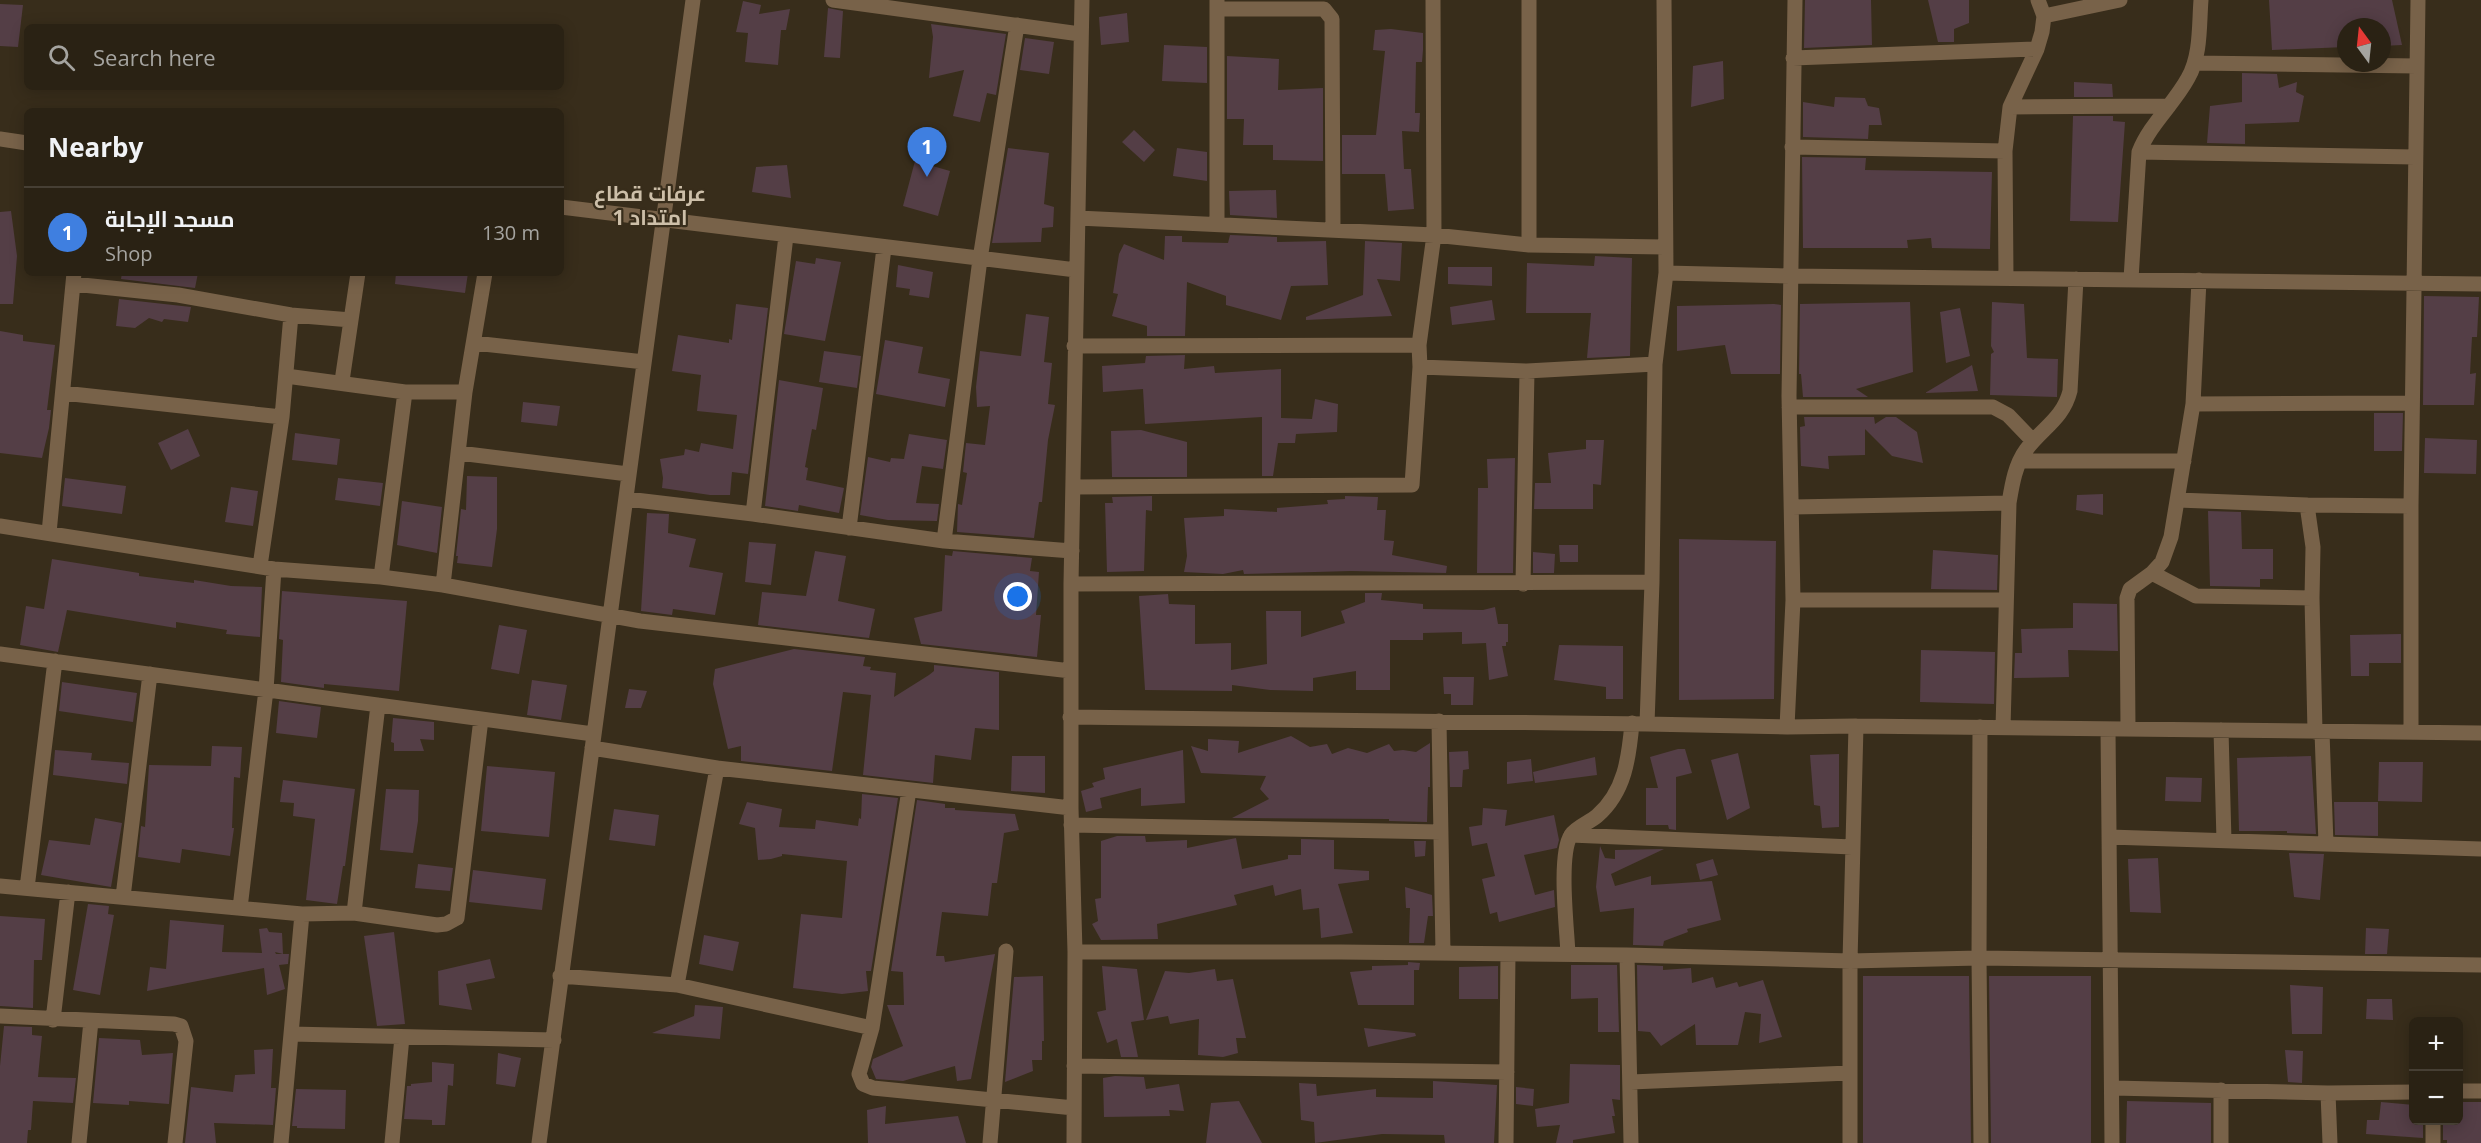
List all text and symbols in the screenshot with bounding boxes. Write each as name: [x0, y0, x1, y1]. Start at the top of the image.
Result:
north arrow: [2337, 18, 2391, 72]
search box: [24, 24, 564, 90]
icon: search: [45, 41, 78, 74]
text: Search here: [93, 42, 216, 72]
pin: 1: [908, 128, 946, 177]
text: Nearby: [48, 129, 143, 165]
district label: عرفات قطاع 1 امتداد: [594, 179, 706, 231]
text: مسجد الإجابة: [105, 203, 235, 233]
text: 1: [62, 219, 73, 246]
text: 130 m: [482, 219, 540, 246]
text: Shop: [105, 240, 153, 267]
your location: [1003, 582, 1032, 611]
map controls: [2409, 1017, 2463, 1125]
button: +: [2409, 1017, 2463, 1071]
button: −: [2409, 1071, 2463, 1125]

